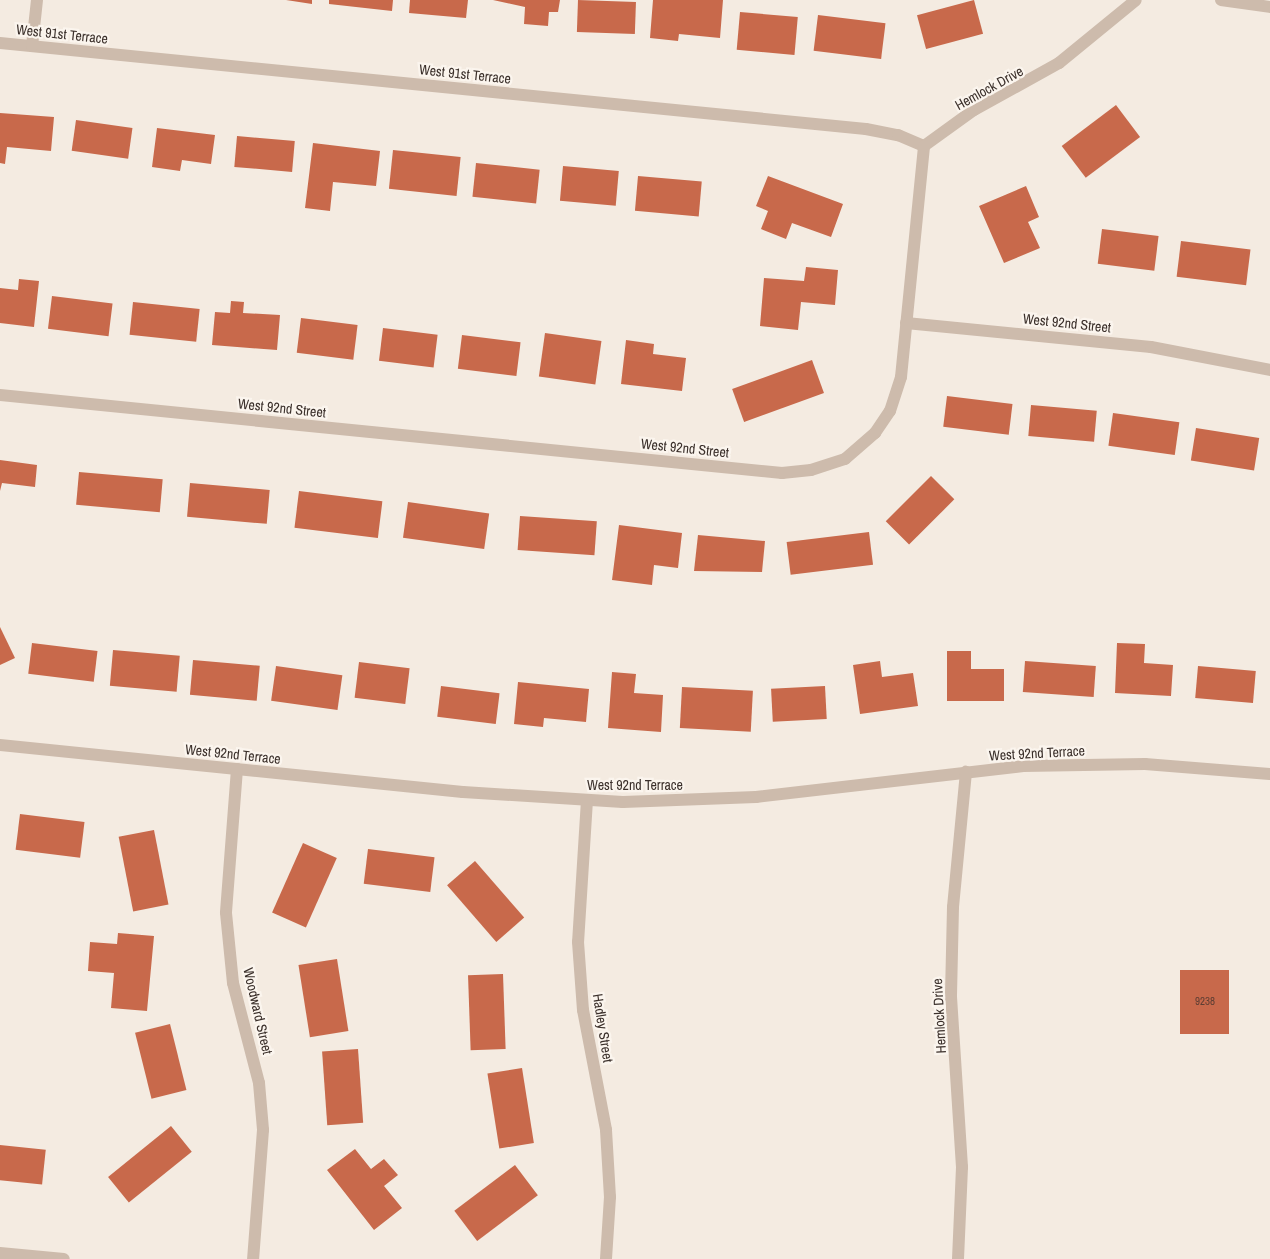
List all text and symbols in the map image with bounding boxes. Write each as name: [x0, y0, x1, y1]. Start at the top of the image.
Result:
street label: West 91st Terrace: [15, 21, 109, 47]
street label: West 91st Terrace: [418, 61, 512, 87]
street label: Hemlock Drive: [952, 62, 1026, 114]
street label: West 92nd Street: [1022, 310, 1112, 336]
street label: West 92nd Street: [237, 395, 327, 421]
street label: West 92nd Street: [640, 435, 730, 461]
street label: West 92nd Terrace: [184, 741, 282, 767]
street label: West 92nd Terrace: [989, 742, 1085, 764]
street label: West 92nd Terrace: [587, 777, 683, 793]
street label: Woodward Street: [240, 966, 276, 1056]
street label: Hemlock Drive: [929, 978, 949, 1054]
street label: Hadley Street: [589, 992, 617, 1064]
house number: 9238: [1195, 994, 1215, 1008]

